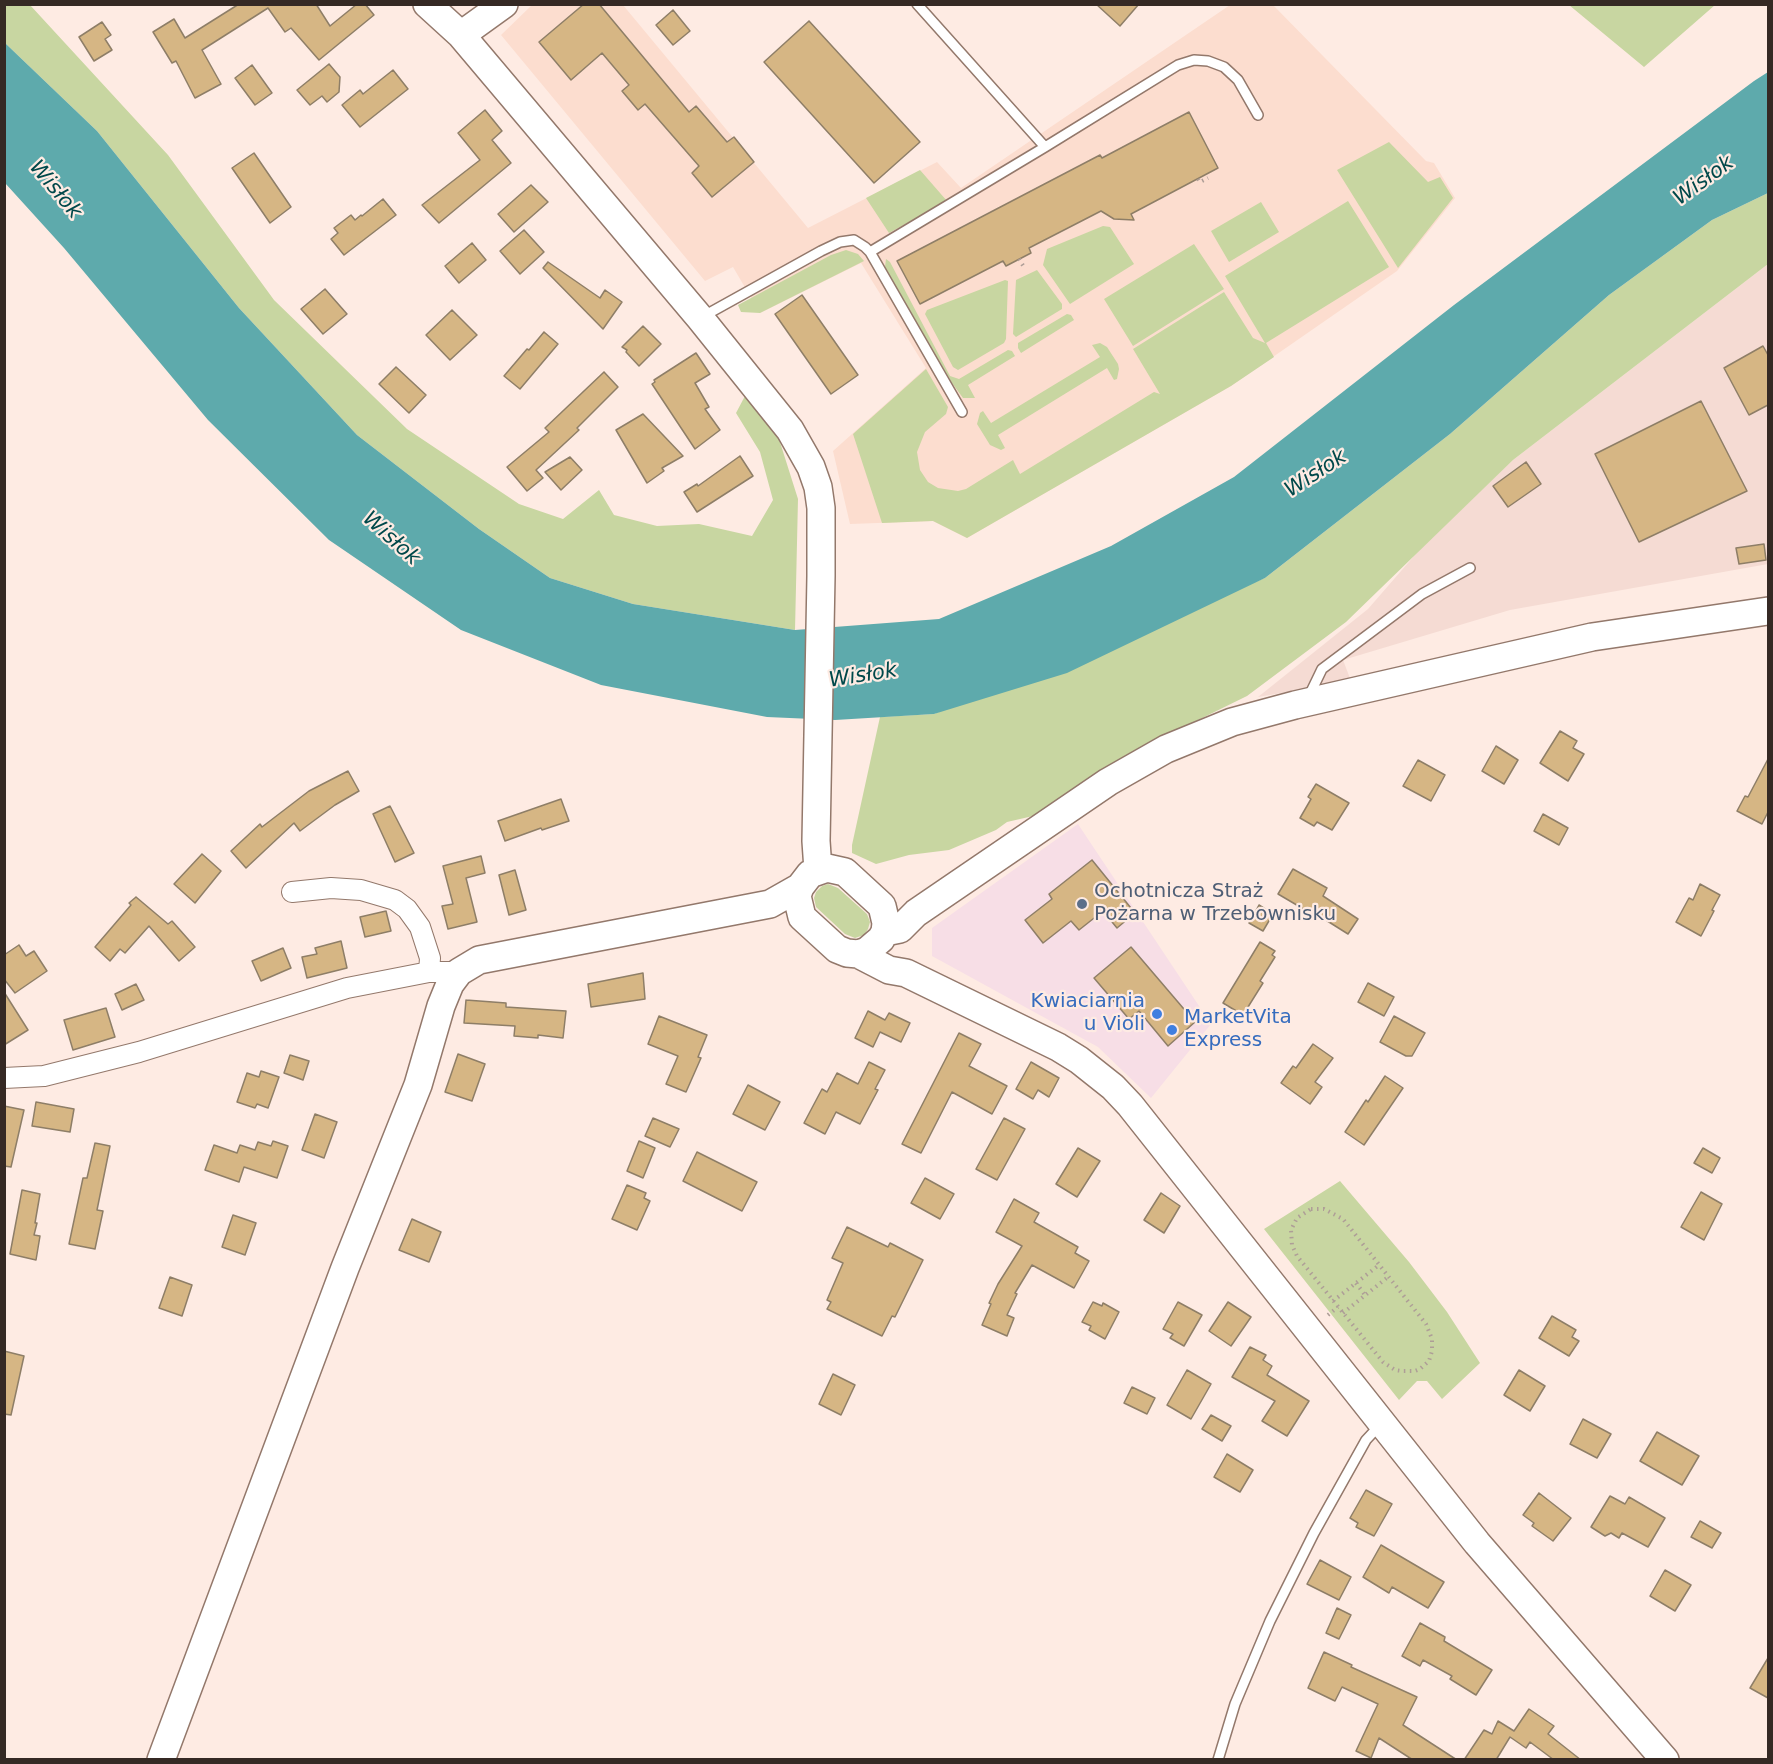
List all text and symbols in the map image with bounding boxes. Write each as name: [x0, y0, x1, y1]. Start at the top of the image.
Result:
water label: Wisłok: [1669, 151, 1739, 211]
water label: Wisłok: [23, 156, 87, 224]
water label: Wisłok: [1280, 445, 1352, 503]
water label: Wisłok: [357, 507, 425, 571]
water label: Wisłok: [827, 658, 899, 694]
place label: Ochotnicza Straż Pożarna w Trzebownisku: [1094, 880, 1336, 927]
marker: Ochotnicza Straż Pożarna w Trzebownisku: [1075, 897, 1089, 911]
place label: Kwiaciarnia u Violi: [1031, 990, 1145, 1037]
place label: MarketVita Express: [1184, 1006, 1292, 1053]
marker: Kwiaciarnia u Violi: [1150, 1007, 1164, 1021]
marker: MarketVita Express: [1165, 1023, 1179, 1037]

